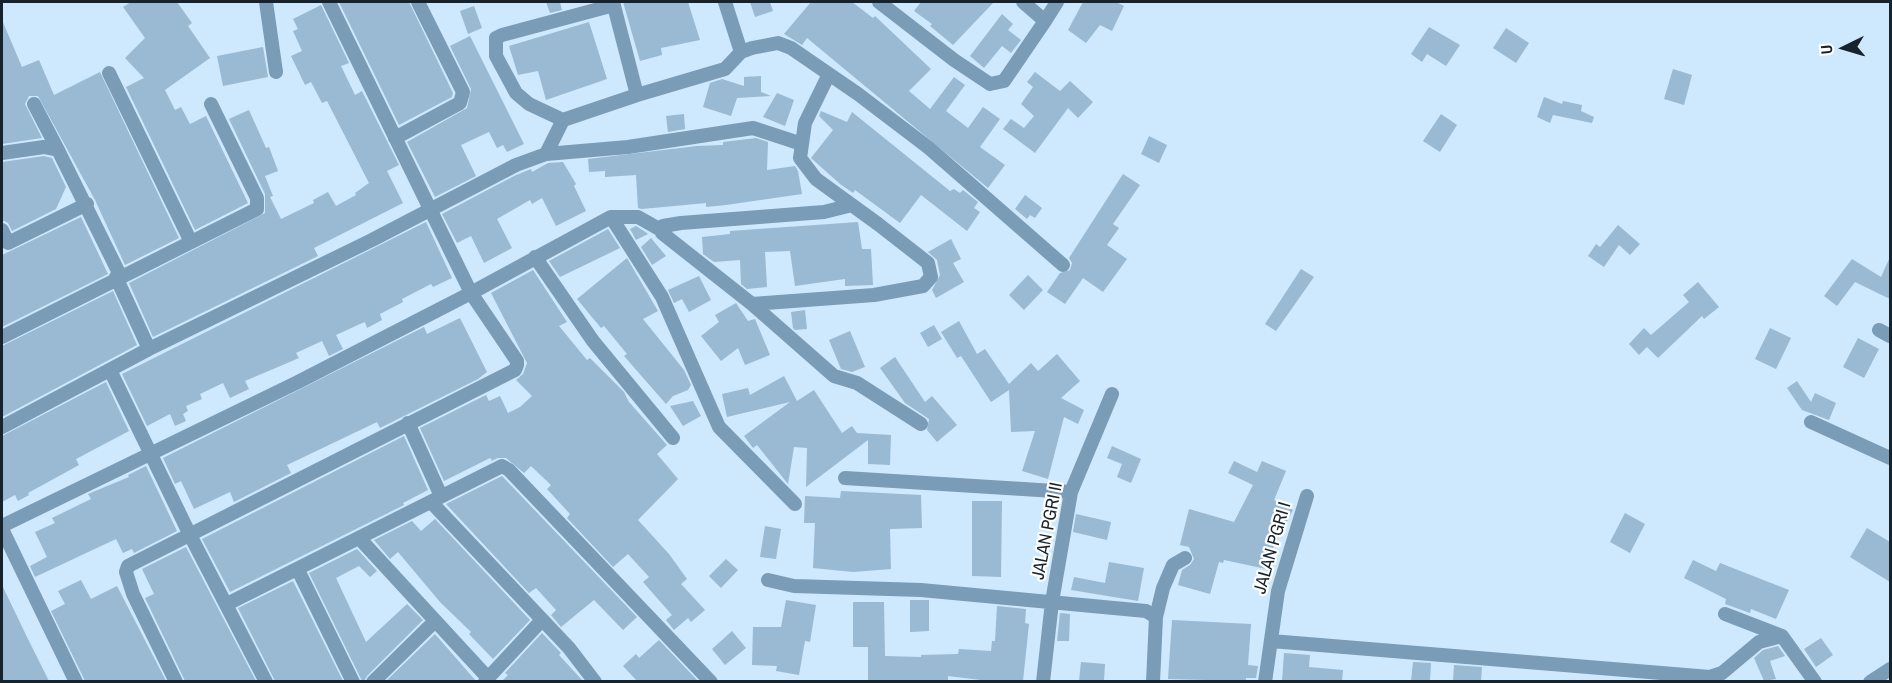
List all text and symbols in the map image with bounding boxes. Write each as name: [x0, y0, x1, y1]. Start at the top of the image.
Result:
north arrow: [1814, 18, 1874, 78]
text: U: [1815, 44, 1837, 55]
street label: JALAN PGRI II: [1028, 481, 1068, 581]
street label: JALAN PGRI I: [1250, 500, 1296, 596]

